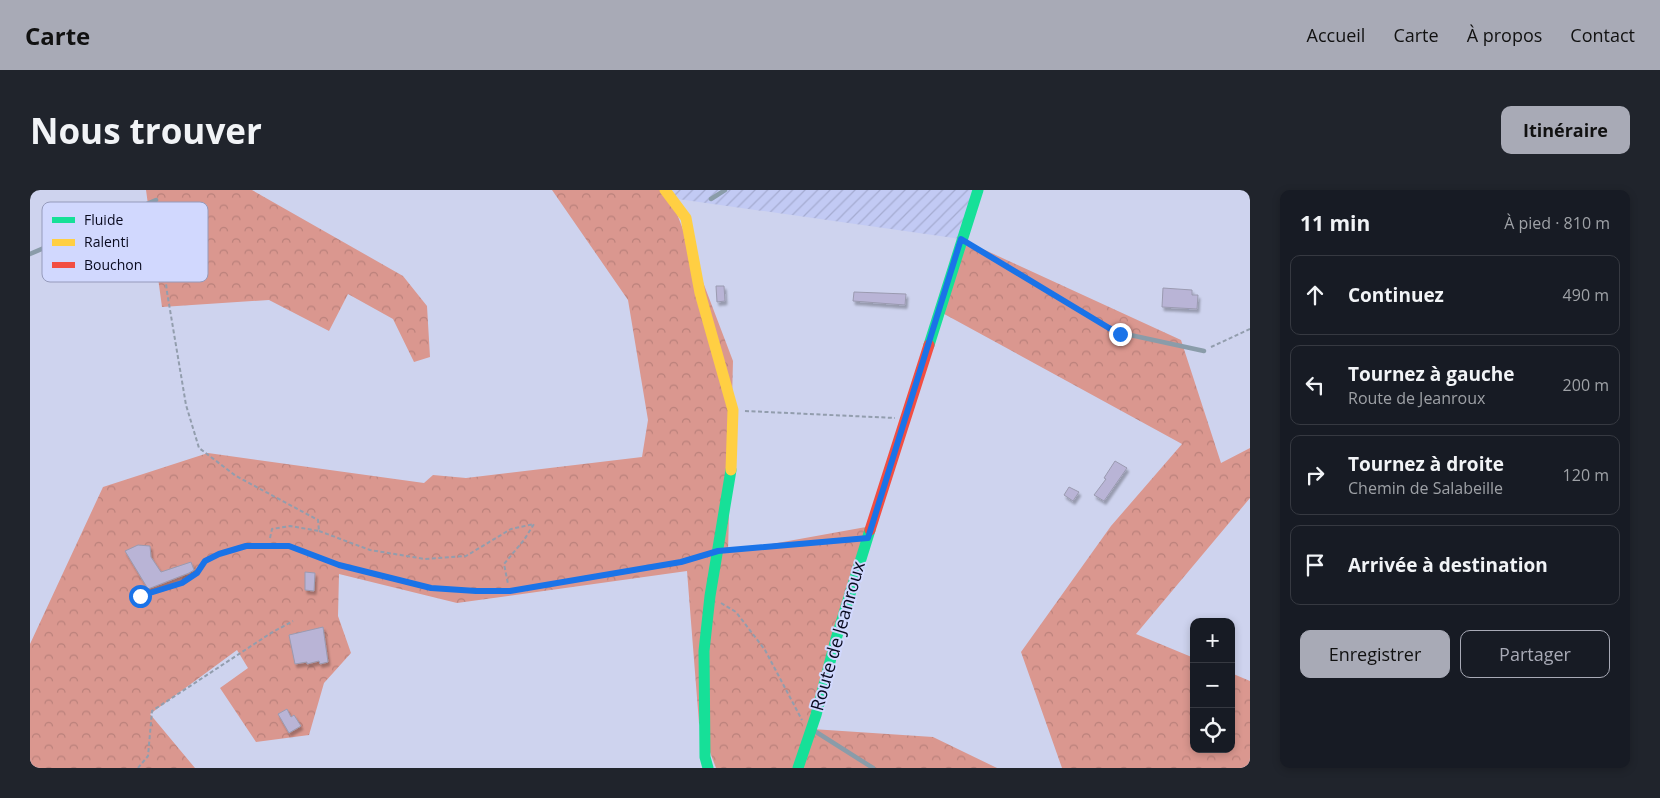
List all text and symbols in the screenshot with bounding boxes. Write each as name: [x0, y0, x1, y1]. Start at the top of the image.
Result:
text: Carte: [25, 19, 90, 52]
text: Accueil: [1307, 23, 1365, 47]
text: Carte: [1393, 23, 1439, 47]
text: À propos: [1467, 23, 1542, 47]
text: Contact: [1570, 23, 1635, 47]
button: Itinéraire: [1501, 106, 1630, 154]
text: Nous trouver: [30, 107, 262, 154]
legend: [42, 202, 208, 282]
text: 11 min: [1300, 209, 1370, 237]
text: Fluide: [84, 210, 123, 229]
text: À pied · 810 m: [1504, 212, 1610, 234]
text: Ralenti: [84, 232, 129, 251]
text: Bouchon: [84, 255, 142, 274]
icon: ahead: [1301, 281, 1329, 309]
text: Continuez: [1348, 282, 1444, 308]
text: 490 m: [1563, 284, 1609, 306]
route end: [1109, 323, 1132, 346]
text: Tournez à gauche: [1348, 361, 1514, 387]
icon: left: [1301, 371, 1329, 399]
text: 200 m: [1563, 374, 1609, 396]
text: Route de Jeanroux: [1348, 387, 1485, 409]
text: Tournez à droite: [1348, 451, 1504, 477]
icon: right: [1301, 461, 1329, 489]
text: 120 m: [1563, 464, 1609, 486]
text: Chemin de Salabeille: [1348, 477, 1503, 499]
icon: arrive: [1301, 551, 1329, 579]
text: Arrivée à destination: [1348, 552, 1548, 578]
street label: Route de Jeanroux: [804, 558, 870, 713]
route start: [129, 585, 152, 608]
map controls: [1190, 618, 1235, 753]
button: +: [1190, 618, 1235, 663]
button: Enregistrer: [1300, 630, 1450, 678]
button: Partager: [1460, 630, 1610, 678]
button: −: [1190, 663, 1235, 708]
button: locate: [1190, 708, 1235, 753]

